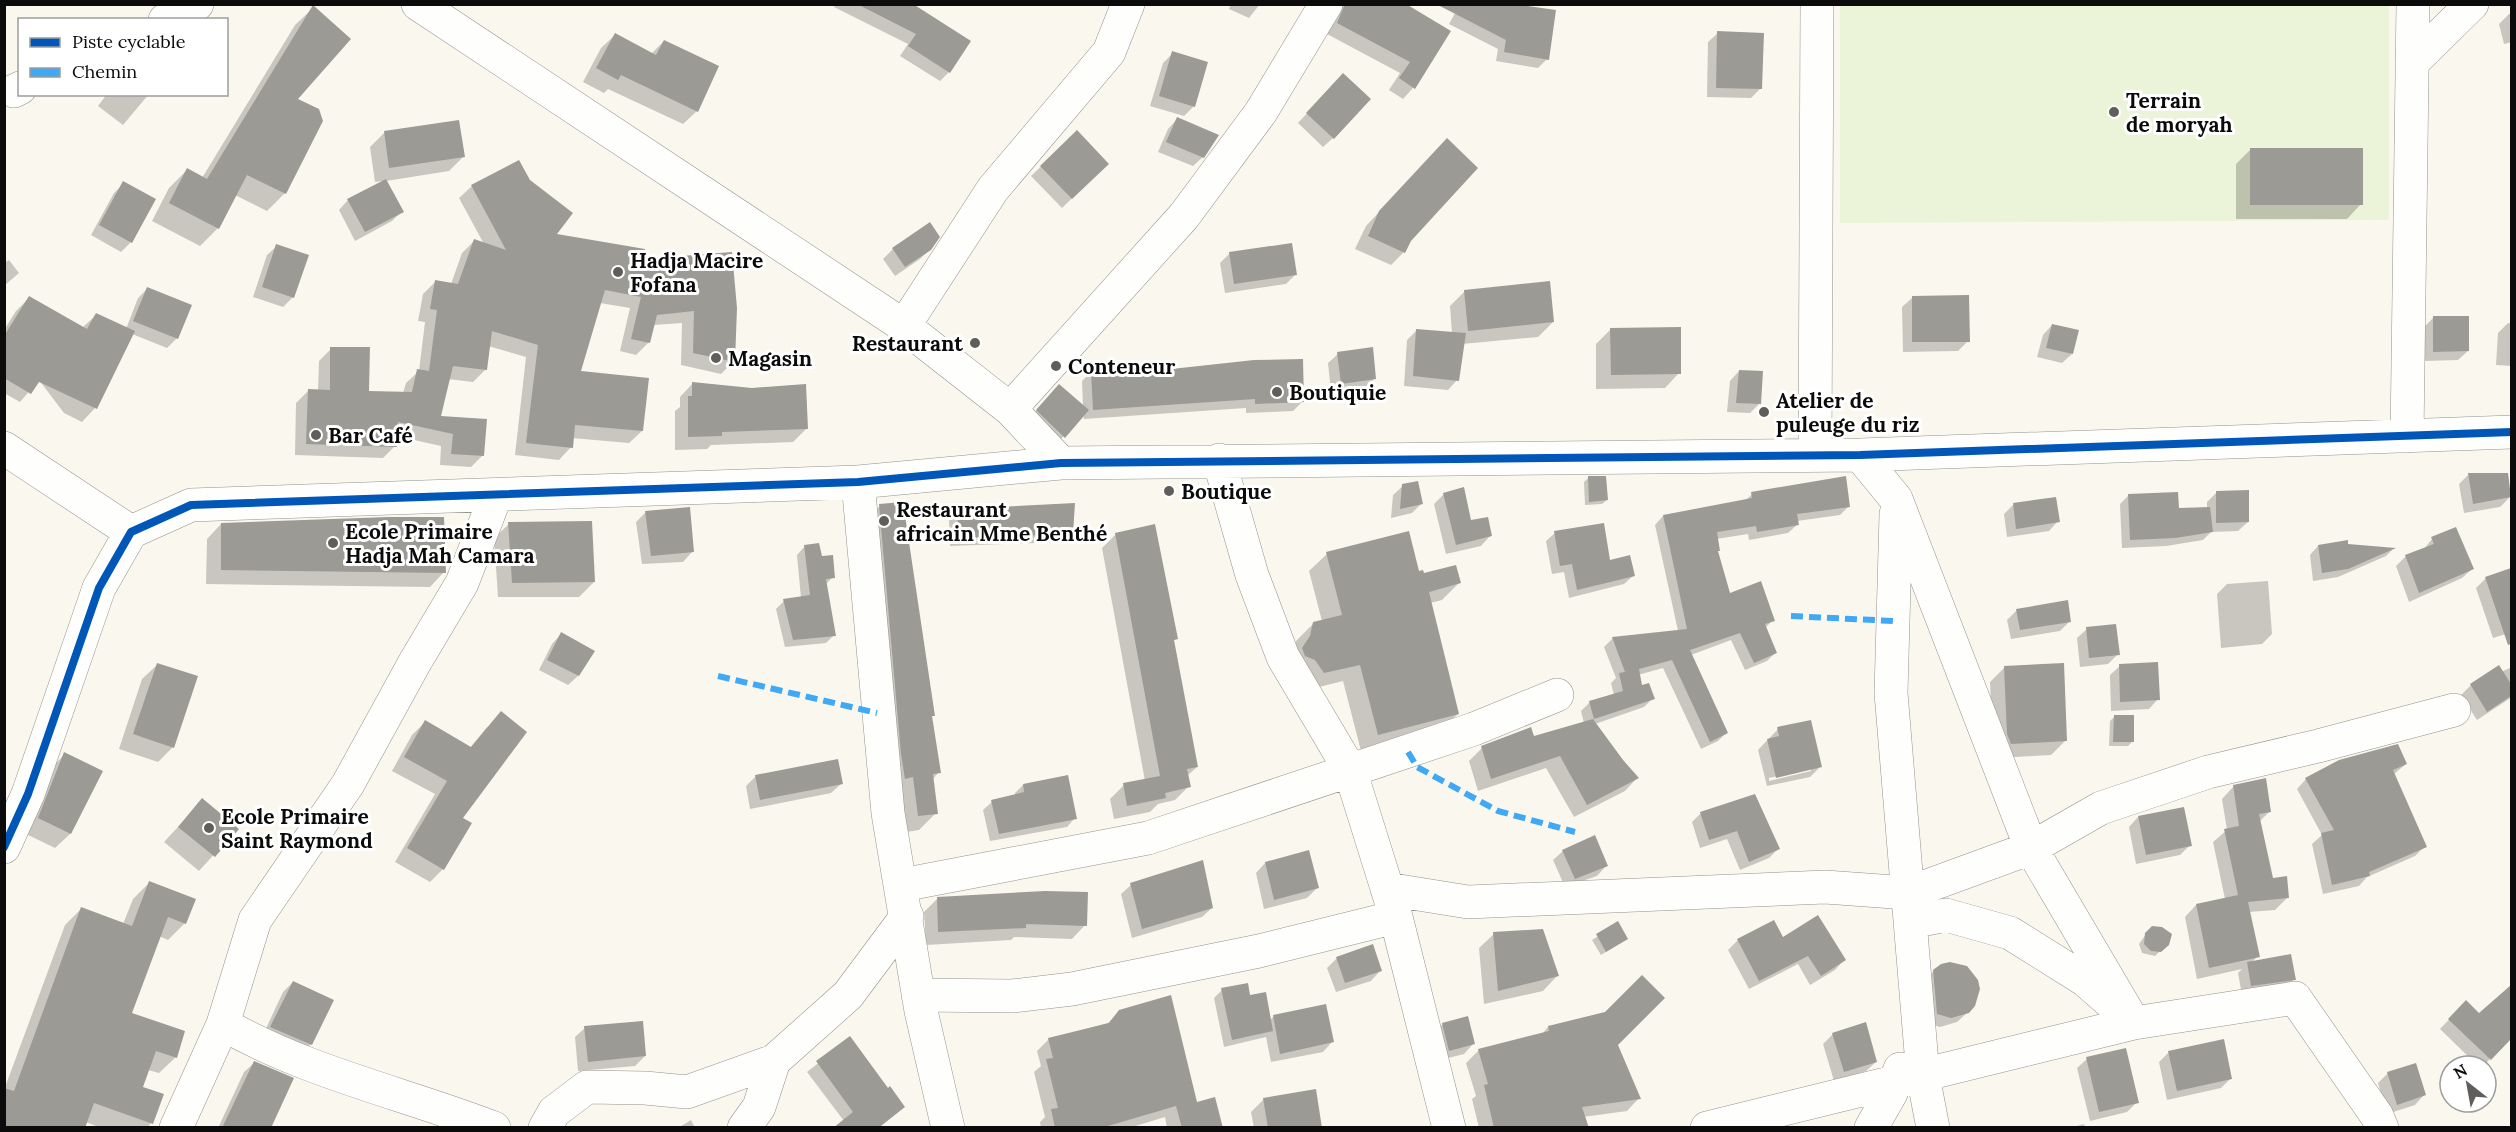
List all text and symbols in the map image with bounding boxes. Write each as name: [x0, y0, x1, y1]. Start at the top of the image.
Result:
legend: [18, 18, 228, 96]
text: Piste cyclable: [72, 30, 186, 53]
text: Chemin: [72, 60, 137, 83]
place label: Terrain de moryah: [2126, 87, 2232, 138]
marker: Terrain de moryah: [2107, 105, 2121, 119]
place label: Hadja Macire Fofana: [630, 247, 763, 298]
marker: Hadja Macire Fofana: [611, 265, 625, 279]
place label: Restaurant: [852, 330, 963, 357]
marker: Restaurant: [968, 336, 982, 350]
place label: Magasin: [728, 345, 812, 372]
marker: Magasin: [709, 351, 723, 365]
place label: Conteneur: [1068, 353, 1175, 380]
marker: Conteneur: [1049, 359, 1063, 373]
place label: Boutiquie: [1289, 379, 1386, 406]
marker: Boutiquie: [1270, 385, 1284, 399]
place label: Atelier de puleuge du riz: [1776, 387, 1920, 438]
marker: Atelier de puleuge du riz: [1757, 405, 1771, 419]
place label: Bar Café: [328, 422, 413, 449]
marker: Bar Café: [309, 428, 323, 442]
place label: Boutique: [1181, 478, 1272, 505]
marker: Boutique: [1162, 484, 1176, 498]
place label: Restaurant africain Mme Benthé: [896, 496, 1107, 547]
marker: Restaurant africain Mme Benthé: [877, 514, 891, 528]
place label: Ecole Primaire Hadja Mah Camara: [345, 518, 535, 569]
marker: Ecole Primaire Hadja Mah Camara: [326, 536, 340, 550]
place label: Ecole Primaire Saint Raymond: [221, 803, 373, 854]
marker: Ecole Primaire Saint Raymond: [202, 821, 216, 835]
north arrow: [2438, 1054, 2498, 1114]
text: N: [2450, 1059, 2471, 1083]

